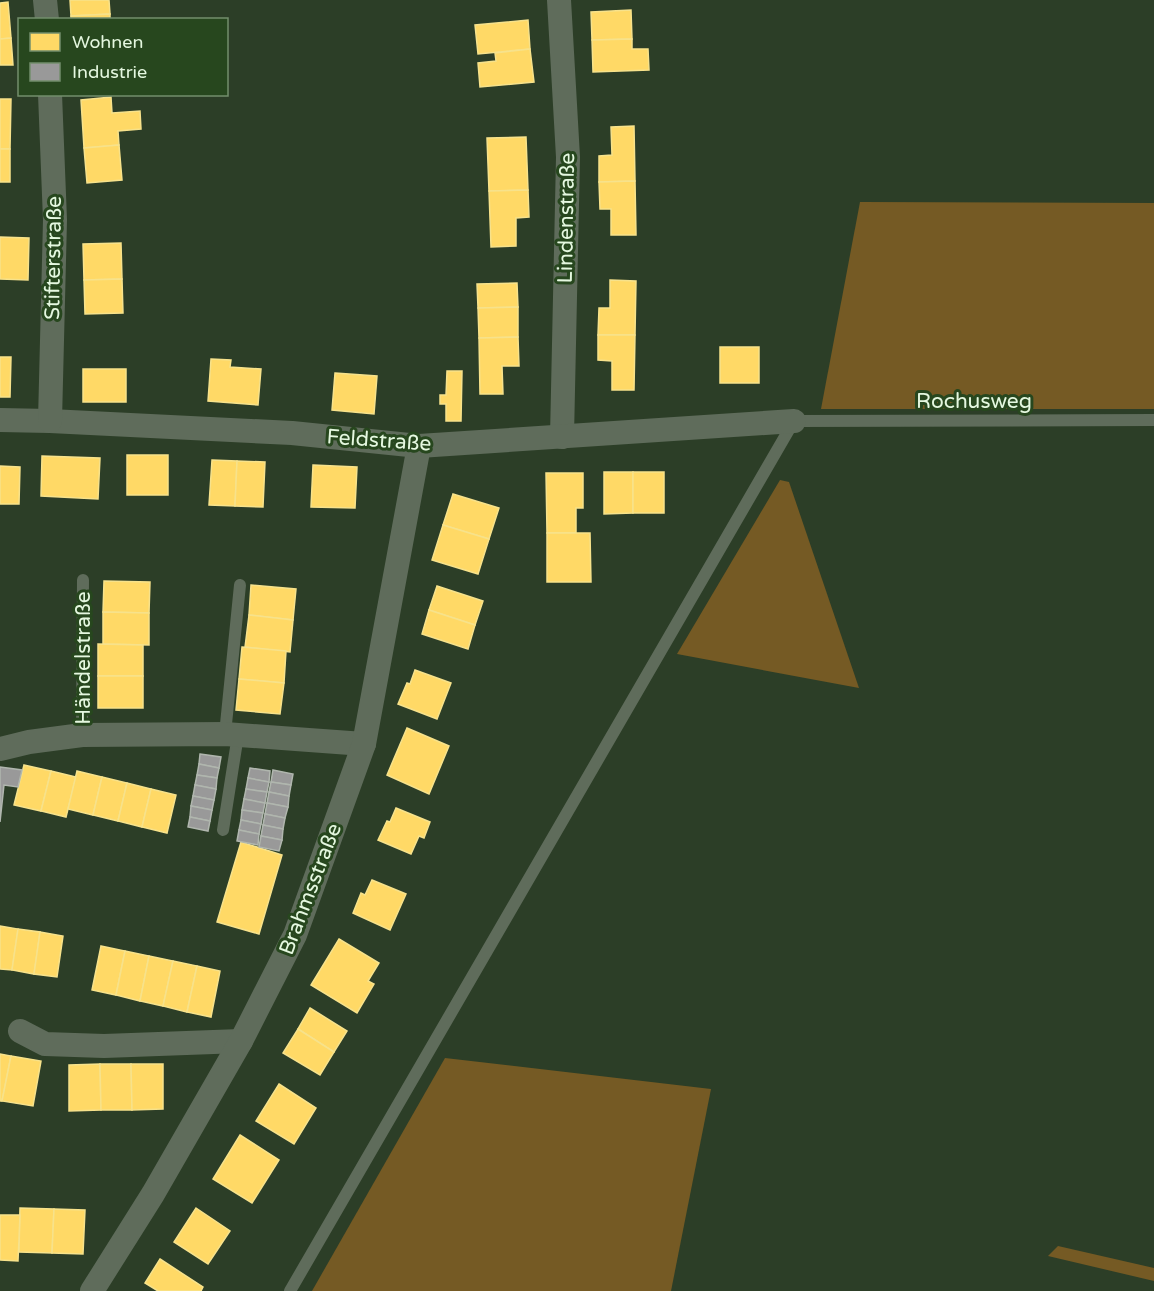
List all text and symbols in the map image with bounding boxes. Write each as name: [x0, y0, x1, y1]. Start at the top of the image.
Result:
legend: [18, 18, 228, 96]
text: Wohnen: [72, 31, 143, 53]
text: Industrie: [72, 61, 147, 83]
street label: Lindenstraße: [553, 152, 580, 283]
street label: Stifterstraße: [40, 196, 67, 320]
street label: Rochusweg: [916, 389, 1032, 414]
street label: Feldstraße: [326, 424, 432, 457]
street label: Händelstraße: [71, 591, 96, 725]
street label: Brahmsstraße: [274, 820, 347, 959]

